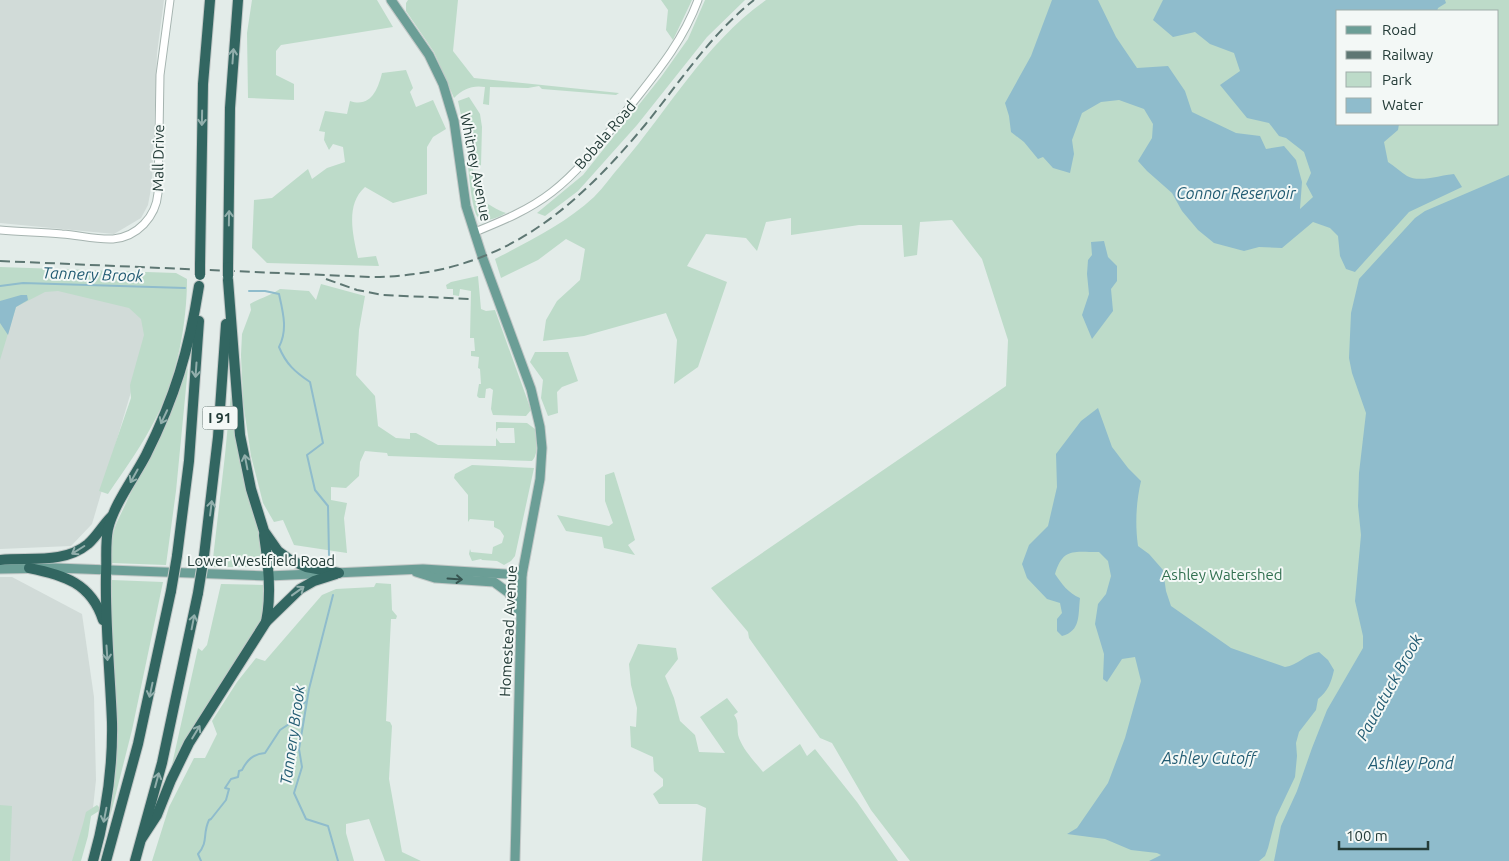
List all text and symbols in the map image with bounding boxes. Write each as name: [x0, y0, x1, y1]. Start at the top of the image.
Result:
legend: [1336, 10, 1499, 125]
text: Road: [1382, 21, 1417, 38]
text: Railway: [1382, 46, 1433, 63]
one-way arrow: [228, 48, 237, 64]
text: Park: [1382, 71, 1412, 88]
text: Water: [1382, 96, 1423, 113]
street label: Bobala Road: [571, 98, 639, 172]
one-way arrow: [197, 110, 207, 126]
street label: Whitney Avenue: [457, 111, 495, 223]
street label: Mall Drive: [149, 124, 167, 192]
water label: Connor Reservoir: [1176, 184, 1297, 202]
one-way arrow: [224, 211, 234, 227]
water label: Tannery Brook: [42, 263, 145, 285]
one-way arrow: [191, 361, 201, 377]
road number: I 91: [202, 406, 238, 429]
one-way arrow: [158, 409, 168, 424]
one-way arrow: [240, 455, 250, 471]
one-way arrow: [129, 468, 139, 482]
one-way arrow: [206, 500, 216, 516]
one-way arrow: [71, 546, 85, 556]
street label: Lower Westfield Road: [187, 552, 335, 569]
street label: Homestead Avenue: [496, 565, 520, 697]
park label: Ashley Watershed: [1161, 566, 1283, 583]
one-way arrow: [447, 575, 463, 584]
one-way arrow: [291, 586, 305, 596]
one-way arrow: [188, 614, 198, 630]
water label: Paucatuck Brook: [1352, 630, 1426, 743]
one-way arrow: [103, 645, 112, 661]
one-way arrow: [146, 682, 155, 698]
water label: Tannery Brook: [276, 683, 308, 786]
one-way arrow: [191, 726, 201, 740]
water label: Ashley Cutoff: [1161, 749, 1259, 768]
water label: Ashley Pond: [1367, 754, 1455, 772]
one-way arrow: [153, 773, 163, 789]
one-way arrow: [99, 807, 109, 823]
scale bar: [1339, 818, 1428, 850]
text: 100 m: [1346, 827, 1388, 844]

